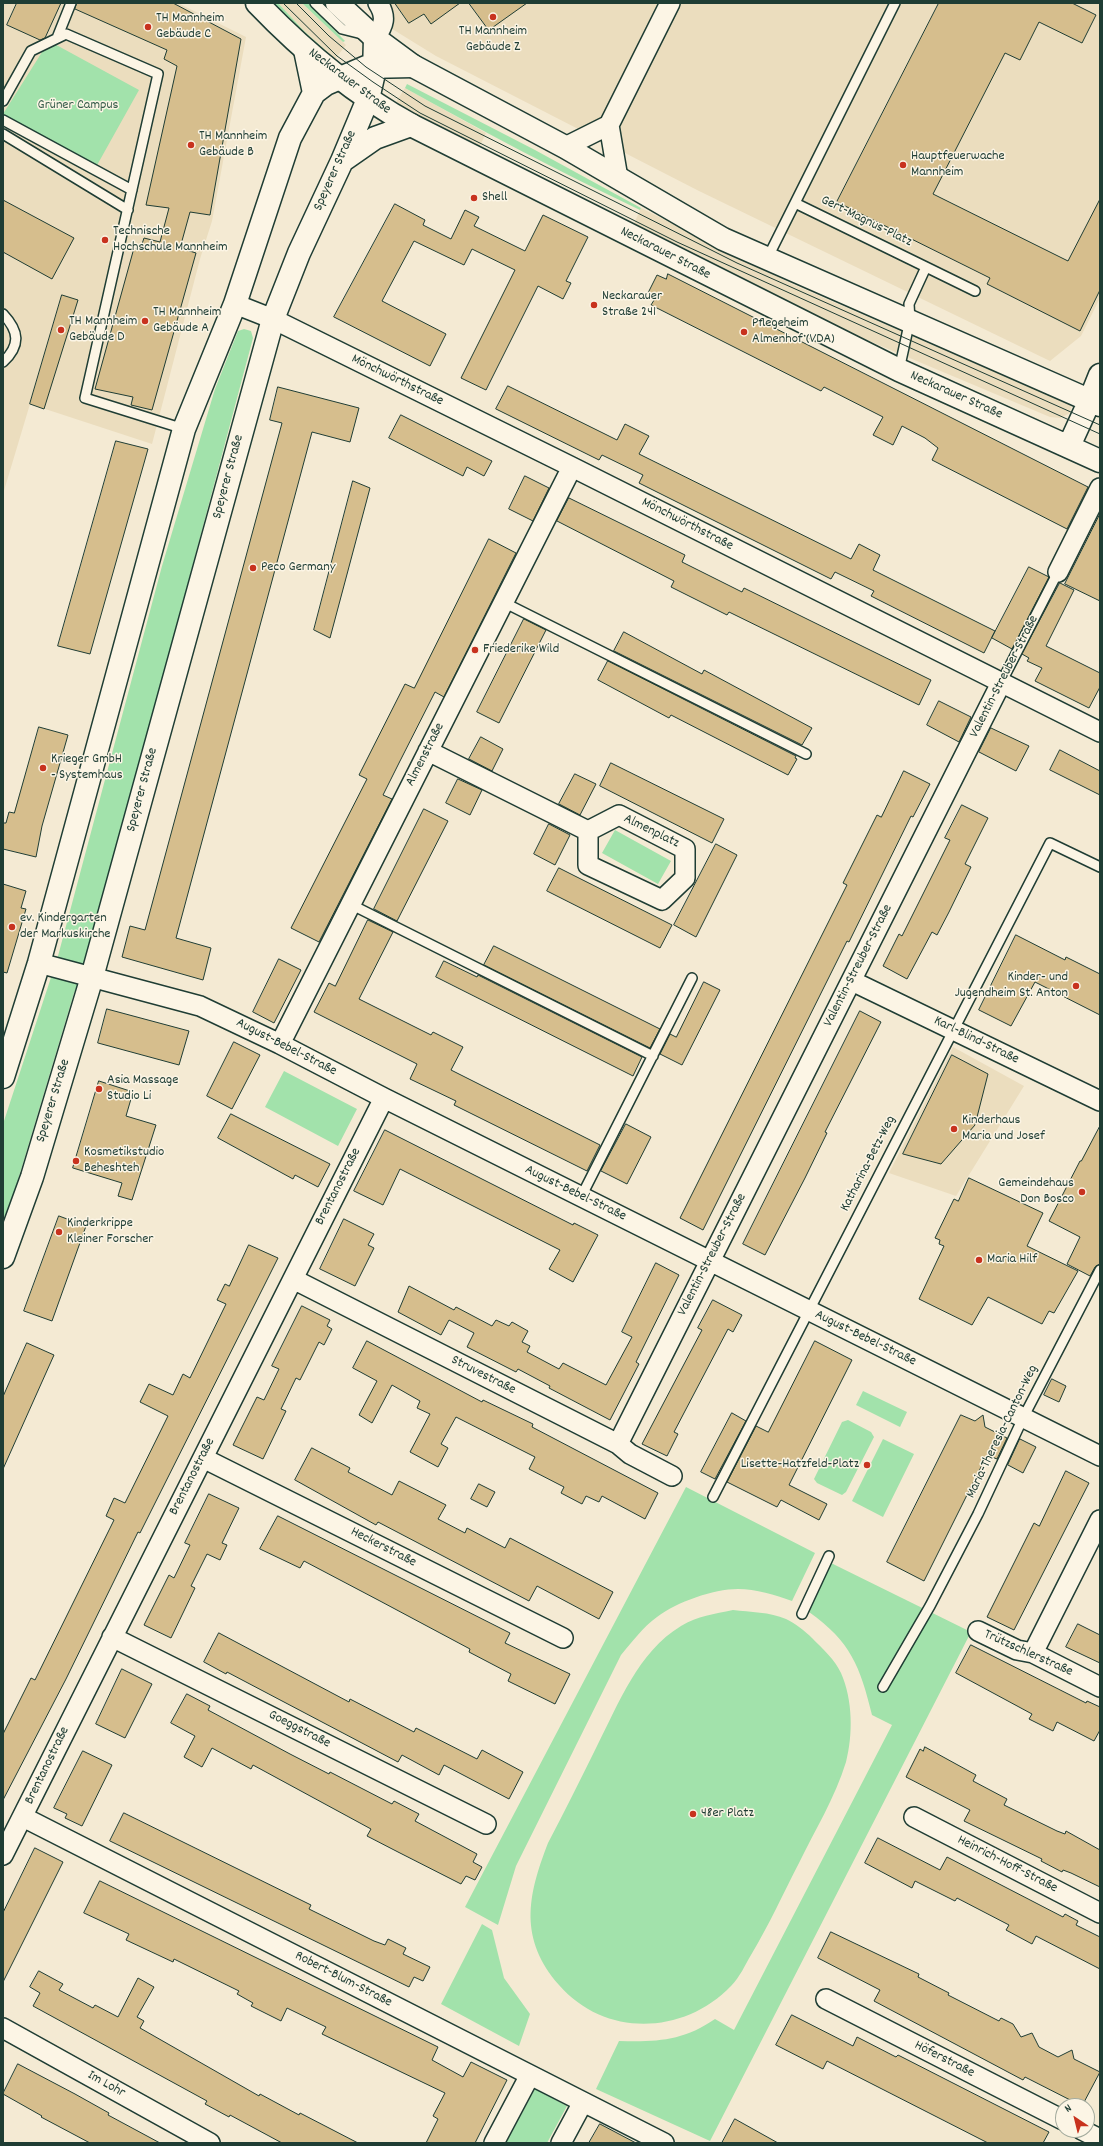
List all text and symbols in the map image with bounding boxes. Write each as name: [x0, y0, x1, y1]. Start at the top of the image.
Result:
place label: TH Mannheim Gebäude C: [156, 11, 224, 44]
marker: TH Mannheim Gebäude Z: [488, 12, 498, 22]
marker: TH Mannheim Gebäude C: [143, 22, 153, 32]
place label: TH Mannheim Gebäude Z: [459, 24, 527, 56]
street label: Neckarauer Straße: [304, 45, 394, 119]
park label: Grüner Campus: [38, 98, 118, 114]
street label: Speyerer Straße: [311, 128, 361, 214]
place label: TH Mannheim Gebäude B: [199, 129, 267, 162]
marker: TH Mannheim Gebäude B: [186, 140, 196, 150]
place label: Hauptfeuerwache Mannheim: [911, 149, 1005, 182]
marker: Hauptfeuerwache Mannheim: [898, 160, 908, 170]
place label: Shell: [482, 190, 507, 206]
marker: Shell: [469, 193, 479, 203]
street label: Gert-Magnus-Platz: [818, 193, 914, 251]
place label: Technische Hochschule Mannheim: [113, 224, 228, 256]
street label: Neckarauer Straße: [617, 224, 713, 284]
marker: Technische Hochschule Mannheim: [100, 235, 110, 245]
place label: Neckarauer Straße 241: [602, 289, 662, 322]
marker: Neckarauer Straße 241: [589, 300, 599, 310]
place label: TH Mannheim Gebäude A: [153, 305, 221, 338]
place label: TH Mannheim Gebäude D: [69, 314, 137, 346]
marker: TH Mannheim Gebäude A: [140, 316, 150, 326]
place label: Pflegeheim Almenhof (VDA): [752, 316, 835, 348]
marker: TH Mannheim Gebäude D: [56, 325, 66, 335]
marker: Pflegeheim Almenhof (VDA): [739, 327, 749, 337]
street label: Mönchwörthstraße: [348, 351, 446, 411]
street label: Neckarauer Straße: [907, 368, 1005, 424]
street label: Speyerer Straße: [210, 433, 248, 521]
street label: Mönchwörthstraße: [638, 495, 736, 555]
place label: Peco Germany: [261, 560, 335, 576]
marker: Peco Germany: [248, 563, 258, 573]
street label: Valentin-Streuber-Straße: [967, 613, 1043, 741]
place label: Friederike Wild: [483, 642, 559, 658]
marker: Friederike Wild: [470, 645, 480, 655]
street label: Almenstraße: [403, 721, 449, 789]
street label: Speyerer Straße: [124, 746, 162, 834]
place label: Krieger GmbH - Systemhaus: [51, 752, 123, 784]
marker: Krieger GmbH - Systemhaus: [38, 763, 48, 773]
street label: Almenplatz: [620, 811, 682, 853]
street label: Valentin-Streuber-Straße: [821, 902, 897, 1030]
place label: ev. Kindergarten der Markuskirche: [20, 911, 110, 944]
marker: ev. Kindergarten der Markuskirche: [7, 922, 17, 932]
place label: Kinder- und Jugendheim St. Anton: [955, 970, 1068, 1002]
marker: Kinder- und Jugendheim St. Anton: [1071, 981, 1081, 991]
street label: Karl-Blind-Straße: [931, 1013, 1021, 1069]
street label: August-Bebel-Straße: [233, 1015, 339, 1081]
street label: Speyerer Straße: [33, 1057, 75, 1145]
place label: Asia Massage Studio Li: [107, 1073, 178, 1106]
marker: Asia Massage Studio Li: [94, 1084, 104, 1094]
street label: Katharina-Betz-Weg: [838, 1113, 900, 1215]
place label: Kinderhaus Maria und Josef: [962, 1113, 1045, 1146]
marker: Kinderhaus Maria und Josef: [949, 1124, 959, 1134]
place label: Kosmetikstudio Beheshteh: [84, 1145, 164, 1178]
street label: Brentanostraße: [312, 1146, 366, 1228]
marker: Kosmetikstudio Beheshteh: [71, 1156, 81, 1166]
street label: August-Bebel-Straße: [522, 1162, 628, 1226]
place label: Gemeindehaus Don Bosco: [998, 1176, 1074, 1208]
marker: Gemeindehaus Don Bosco: [1077, 1187, 1087, 1197]
street label: Valentin-Streuber-Straße: [675, 1191, 751, 1319]
place label: Kinderkrippe Kleiner Forscher: [67, 1216, 154, 1248]
marker: Kinderkrippe Kleiner Forscher: [54, 1227, 64, 1237]
place label: Maria Hilf: [987, 1252, 1037, 1268]
marker: Maria Hilf: [974, 1255, 984, 1265]
street label: August-Bebel-Straße: [812, 1307, 918, 1371]
street label: Struvestraße: [448, 1353, 518, 1399]
street label: Maria-Theresia-Canton-Weg: [963, 1363, 1043, 1501]
street label: Brentanostraße: [166, 1436, 220, 1518]
place label: Lisette-Hatzfeld-Platz: [741, 1457, 859, 1473]
marker: Lisette-Hatzfeld-Platz: [862, 1460, 872, 1470]
street label: Heckerstraße: [347, 1524, 419, 1572]
street label: Trützschlerstraße: [981, 1627, 1075, 1681]
street label: Goeggstraße: [265, 1707, 333, 1753]
street label: Brentanostraße: [22, 1724, 74, 1808]
place label: 48er Platz: [701, 1806, 754, 1822]
marker: 48er Platz: [688, 1809, 698, 1819]
street label: Heinrich-Hoff-Straße: [954, 1832, 1060, 1898]
street label: Robert-Blum-Straße: [292, 1948, 394, 2012]
street label: Höferstraße: [911, 2038, 977, 2082]
street label: Im Lohr: [84, 2068, 128, 2102]
north arrow: [1055, 2098, 1095, 2138]
text: N: [1062, 2101, 1076, 2117]

